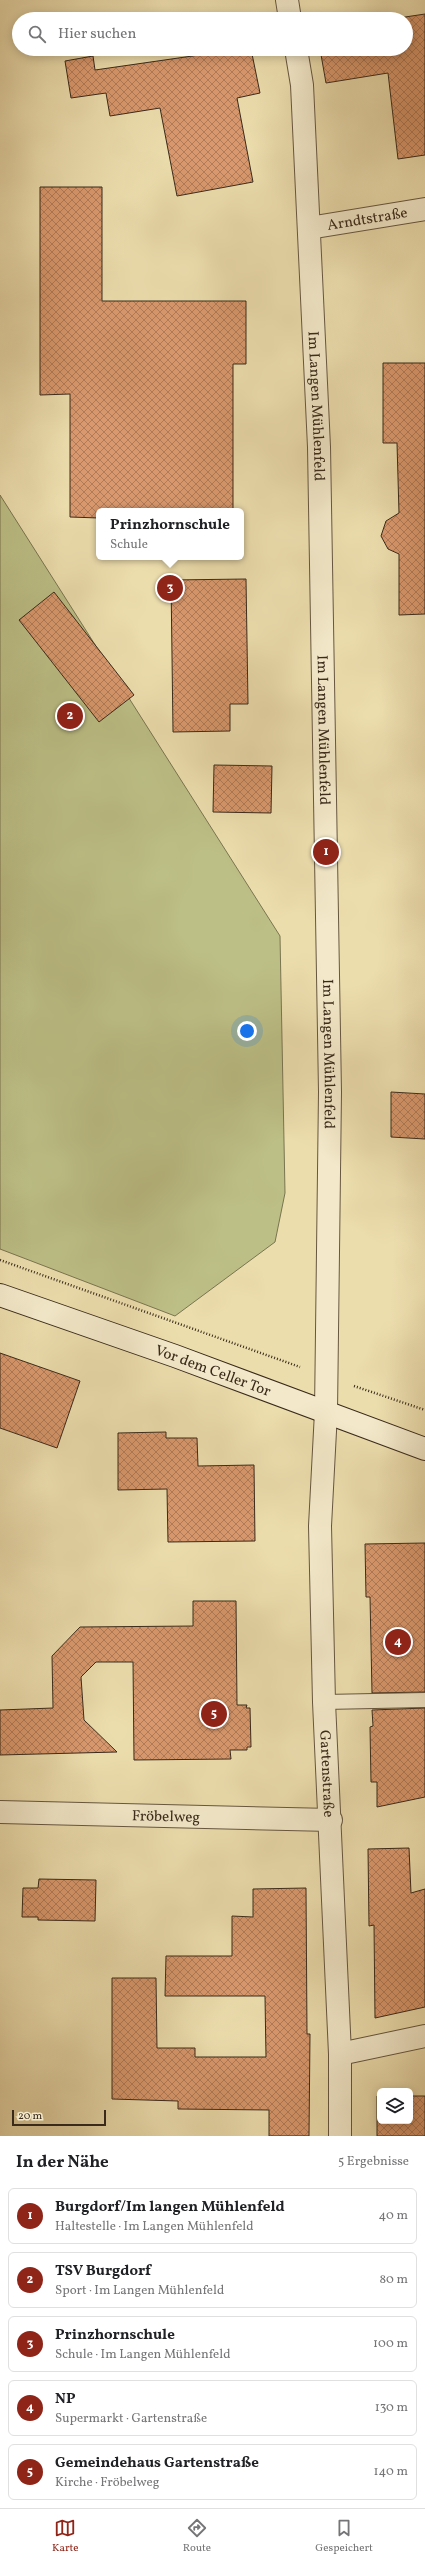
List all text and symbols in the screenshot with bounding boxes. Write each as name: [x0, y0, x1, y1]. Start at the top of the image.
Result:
search box: [12, 12, 413, 56]
icon: search: [26, 23, 48, 45]
text: Hier suchen: [58, 24, 136, 45]
street label: Arndtstraße: [326, 203, 409, 237]
street label: Im Langen Mühlenfeld: [302, 331, 329, 481]
popup: [96, 508, 244, 560]
text: Prinzhornschule: [110, 515, 230, 536]
text: Schule: [110, 536, 148, 554]
pin: 3: [157, 573, 183, 603]
street label: Im Langen Mühlenfeld: [311, 655, 334, 805]
pin: 2: [57, 701, 83, 731]
pin: 1: [313, 837, 339, 867]
street label: Im Langen Mühlenfeld: [316, 979, 339, 1129]
your location: [237, 1021, 257, 1041]
street label: Vor dem Celler Tor: [152, 1341, 273, 1403]
pin: 4: [385, 1627, 411, 1657]
pin: 5: [201, 1699, 227, 1729]
street label: Gartenstraße: [313, 1730, 338, 1818]
street label: Fröbelweg: [132, 1806, 201, 1829]
map controls: [377, 2088, 413, 2124]
button: layers: [377, 2088, 413, 2124]
scale bar: [12, 2108, 106, 2127]
text: 20 m: [18, 2109, 42, 2124]
text: In der Nähe: [16, 2151, 109, 2174]
text: 5 Ergebnisse: [338, 2153, 409, 2171]
text: Burgdorf/Im langen Mühlenfeld: [55, 2197, 285, 2218]
text: 1: [27, 2207, 33, 2225]
text: 40 m: [379, 2207, 408, 2225]
text: Haltestelle · Im Langen Mühlenfeld: [55, 2218, 254, 2236]
text: TSV Burgdorf: [55, 2261, 151, 2282]
text: 2: [27, 2271, 33, 2289]
text: 80 m: [379, 2271, 408, 2289]
text: Sport · Im Langen Mühlenfeld: [55, 2282, 224, 2300]
text: Prinzhornschule: [55, 2325, 175, 2346]
text: 3: [27, 2335, 33, 2353]
text: 100 m: [373, 2335, 408, 2353]
text: Schule · Im Langen Mühlenfeld: [55, 2346, 231, 2364]
text: NP: [55, 2389, 75, 2410]
text: 4: [26, 2399, 34, 2417]
text: 130 m: [375, 2399, 408, 2417]
text: Supermarkt · Gartenstraße: [55, 2410, 207, 2428]
text: Gemeindehaus Gartenstraße: [55, 2453, 259, 2474]
text: 5: [27, 2463, 33, 2481]
text: 140 m: [374, 2463, 408, 2481]
text: Kirche · Fröbelweg: [55, 2474, 159, 2492]
tab: Karte: [52, 2517, 79, 2556]
tab: Route: [183, 2517, 211, 2556]
tab: Gespeichert: [315, 2517, 373, 2556]

